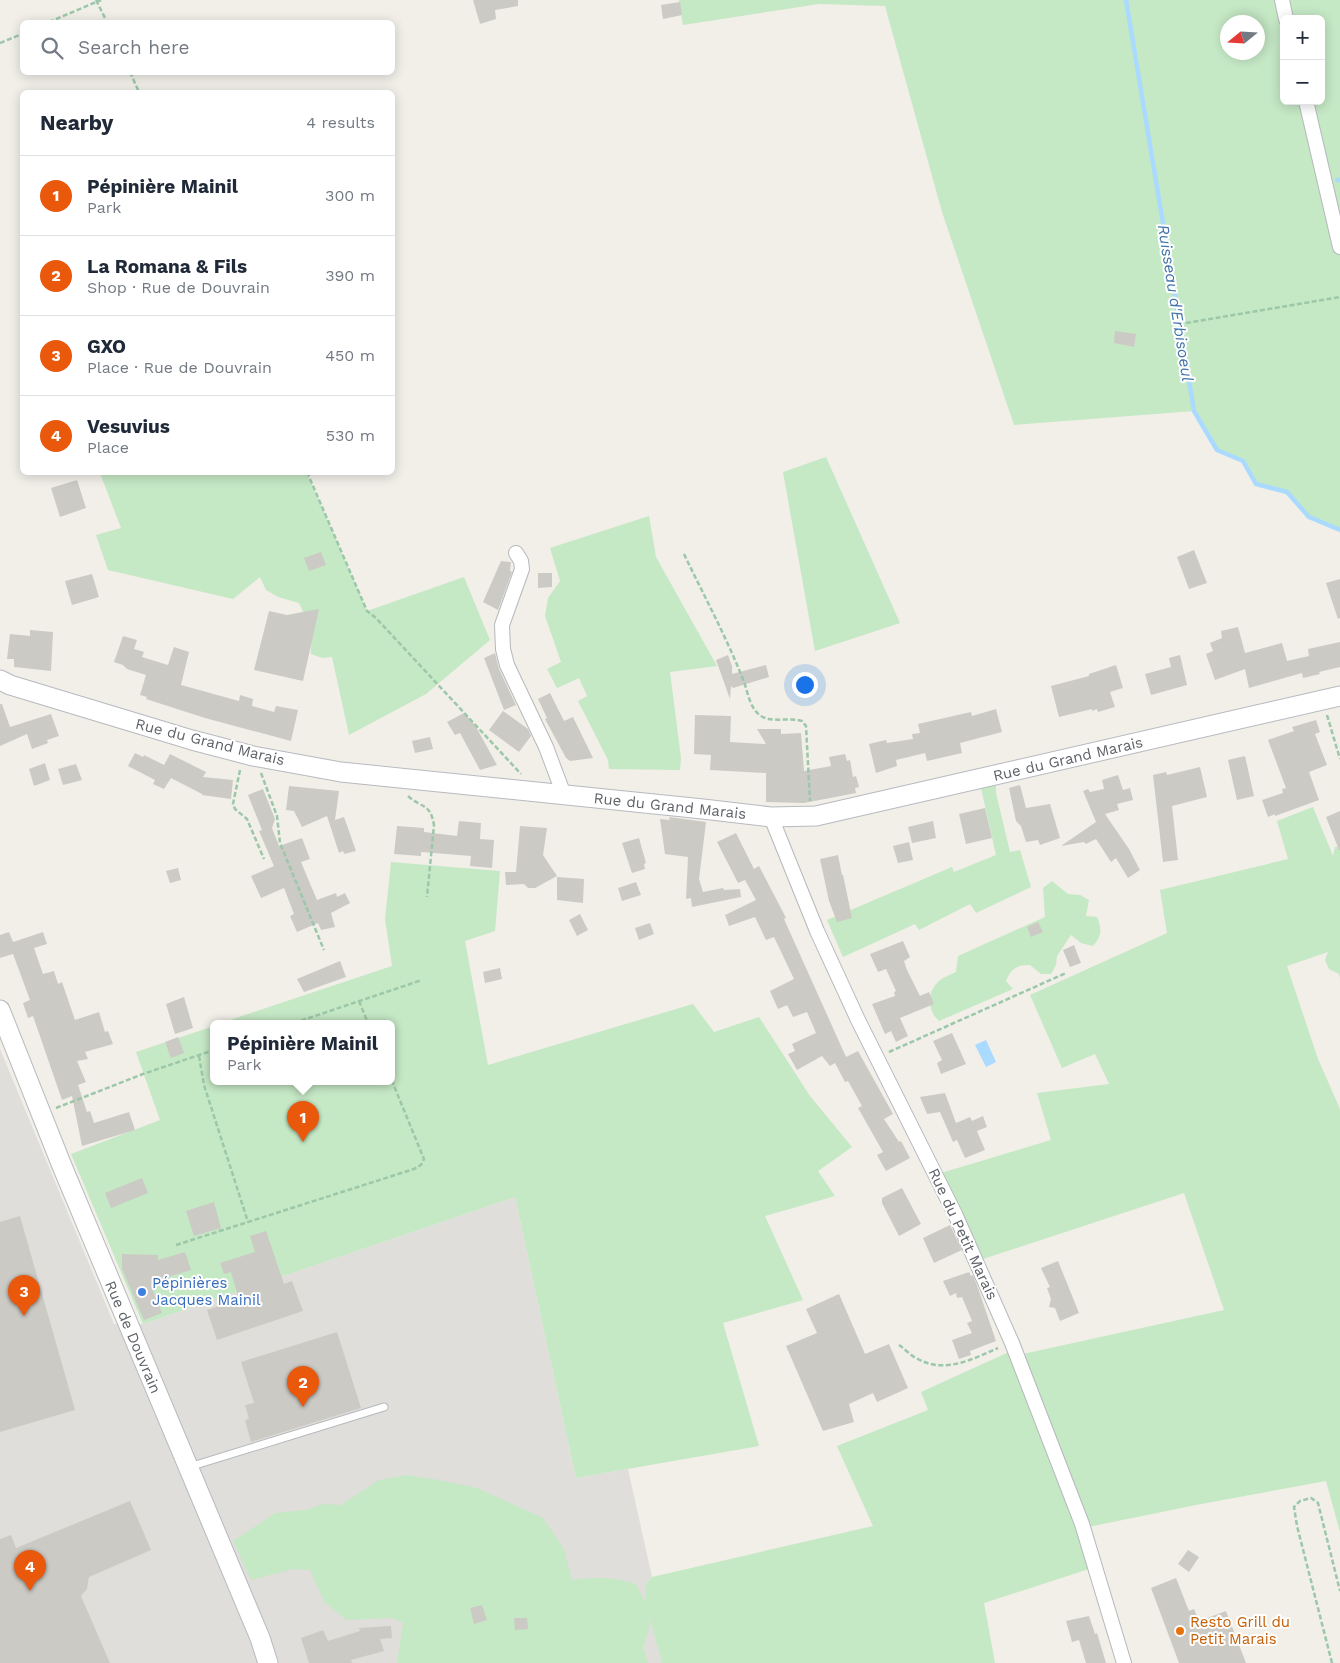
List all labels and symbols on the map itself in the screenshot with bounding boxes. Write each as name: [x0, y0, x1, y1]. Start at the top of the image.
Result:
north arrow: [1220, 15, 1265, 60]
water label: Ruisseau d'Erbisoeul: [1154, 223, 1197, 383]
your location: [792, 672, 818, 698]
street label: Rue du Grand Marais: [134, 715, 287, 769]
street label: Rue du Grand Marais: [991, 733, 1145, 785]
street label: Rue du Grand Marais: [593, 789, 747, 823]
pin: 1: [287, 1101, 319, 1142]
street label: Rue du Petit Marais: [925, 1165, 1001, 1303]
place label: Pépinières Jacques Mainil: [152, 1274, 261, 1309]
pin: 3: [8, 1275, 40, 1316]
street label: Rue de Douvrain: [101, 1278, 165, 1396]
marker: Pépinières Jacques Mainil: [136, 1286, 148, 1298]
pin: 2: [287, 1366, 319, 1407]
pin: 4: [14, 1550, 46, 1591]
place label: Resto Grill du Petit Marais: [1190, 1613, 1290, 1648]
marker: Resto Grill du Petit Marais: [1174, 1625, 1186, 1637]

